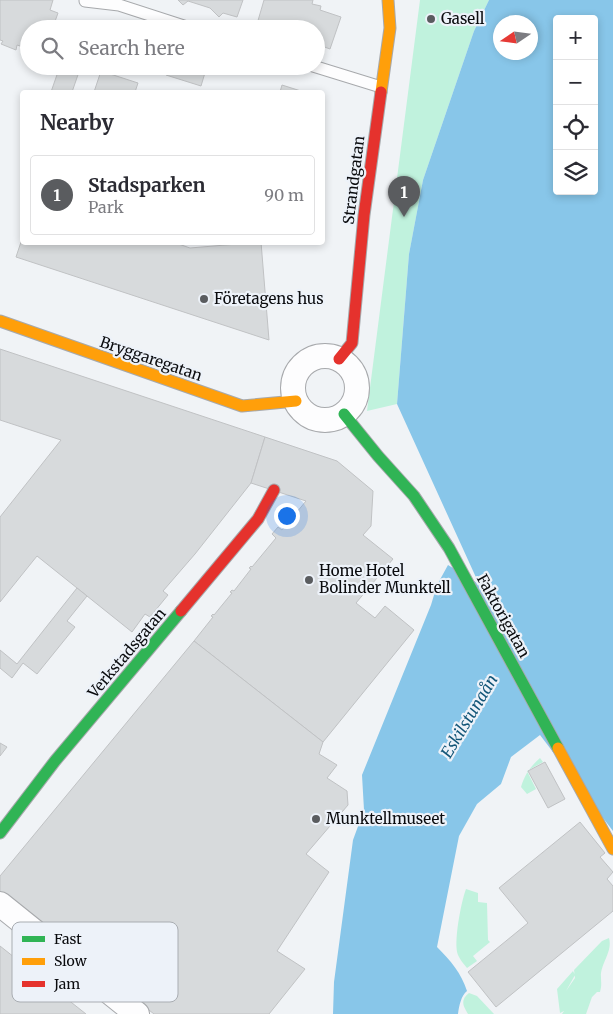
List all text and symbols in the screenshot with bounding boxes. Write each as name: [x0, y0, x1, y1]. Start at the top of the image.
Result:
place label: Gasell: [441, 9, 485, 28]
marker: Gasell: [425, 13, 437, 25]
north arrow: [493, 15, 538, 60]
map controls: [553, 15, 598, 195]
button: +: [553, 15, 598, 60]
search box: [20, 20, 325, 75]
icon: search: [38, 34, 66, 62]
text: Search here: [78, 36, 185, 60]
button: −: [553, 60, 598, 105]
button: locate: [553, 105, 598, 150]
text: Nearby: [40, 109, 114, 136]
street label: Strandgatan: [339, 134, 368, 225]
button: layers: [553, 150, 598, 195]
text: Stadsparken: [88, 173, 205, 197]
pin: 1: [388, 176, 420, 217]
text: 1: [53, 185, 61, 205]
text: 90 m: [264, 185, 304, 205]
text: Park: [88, 197, 124, 217]
place label: Företagens hus: [214, 289, 324, 308]
marker: Företagens hus: [198, 293, 210, 305]
street label: Bryggaregatan: [98, 332, 205, 385]
your location: [274, 503, 300, 529]
place label: Home Hotel Bolinder Munktell: [319, 561, 451, 597]
street label: Faktorigatan: [473, 571, 534, 661]
marker: Home Hotel Bolinder Munktell: [303, 574, 315, 586]
street label: Verkstadsgatan: [83, 604, 170, 702]
water label: Eskilstunaån: [436, 671, 502, 761]
place label: Munktellmuseet: [326, 809, 445, 828]
marker: Munktellmuseet: [310, 813, 322, 825]
legend: [12, 922, 178, 1002]
text: Fast: [54, 930, 82, 948]
text: Slow: [54, 952, 87, 970]
text: Jam: [53, 975, 80, 993]

